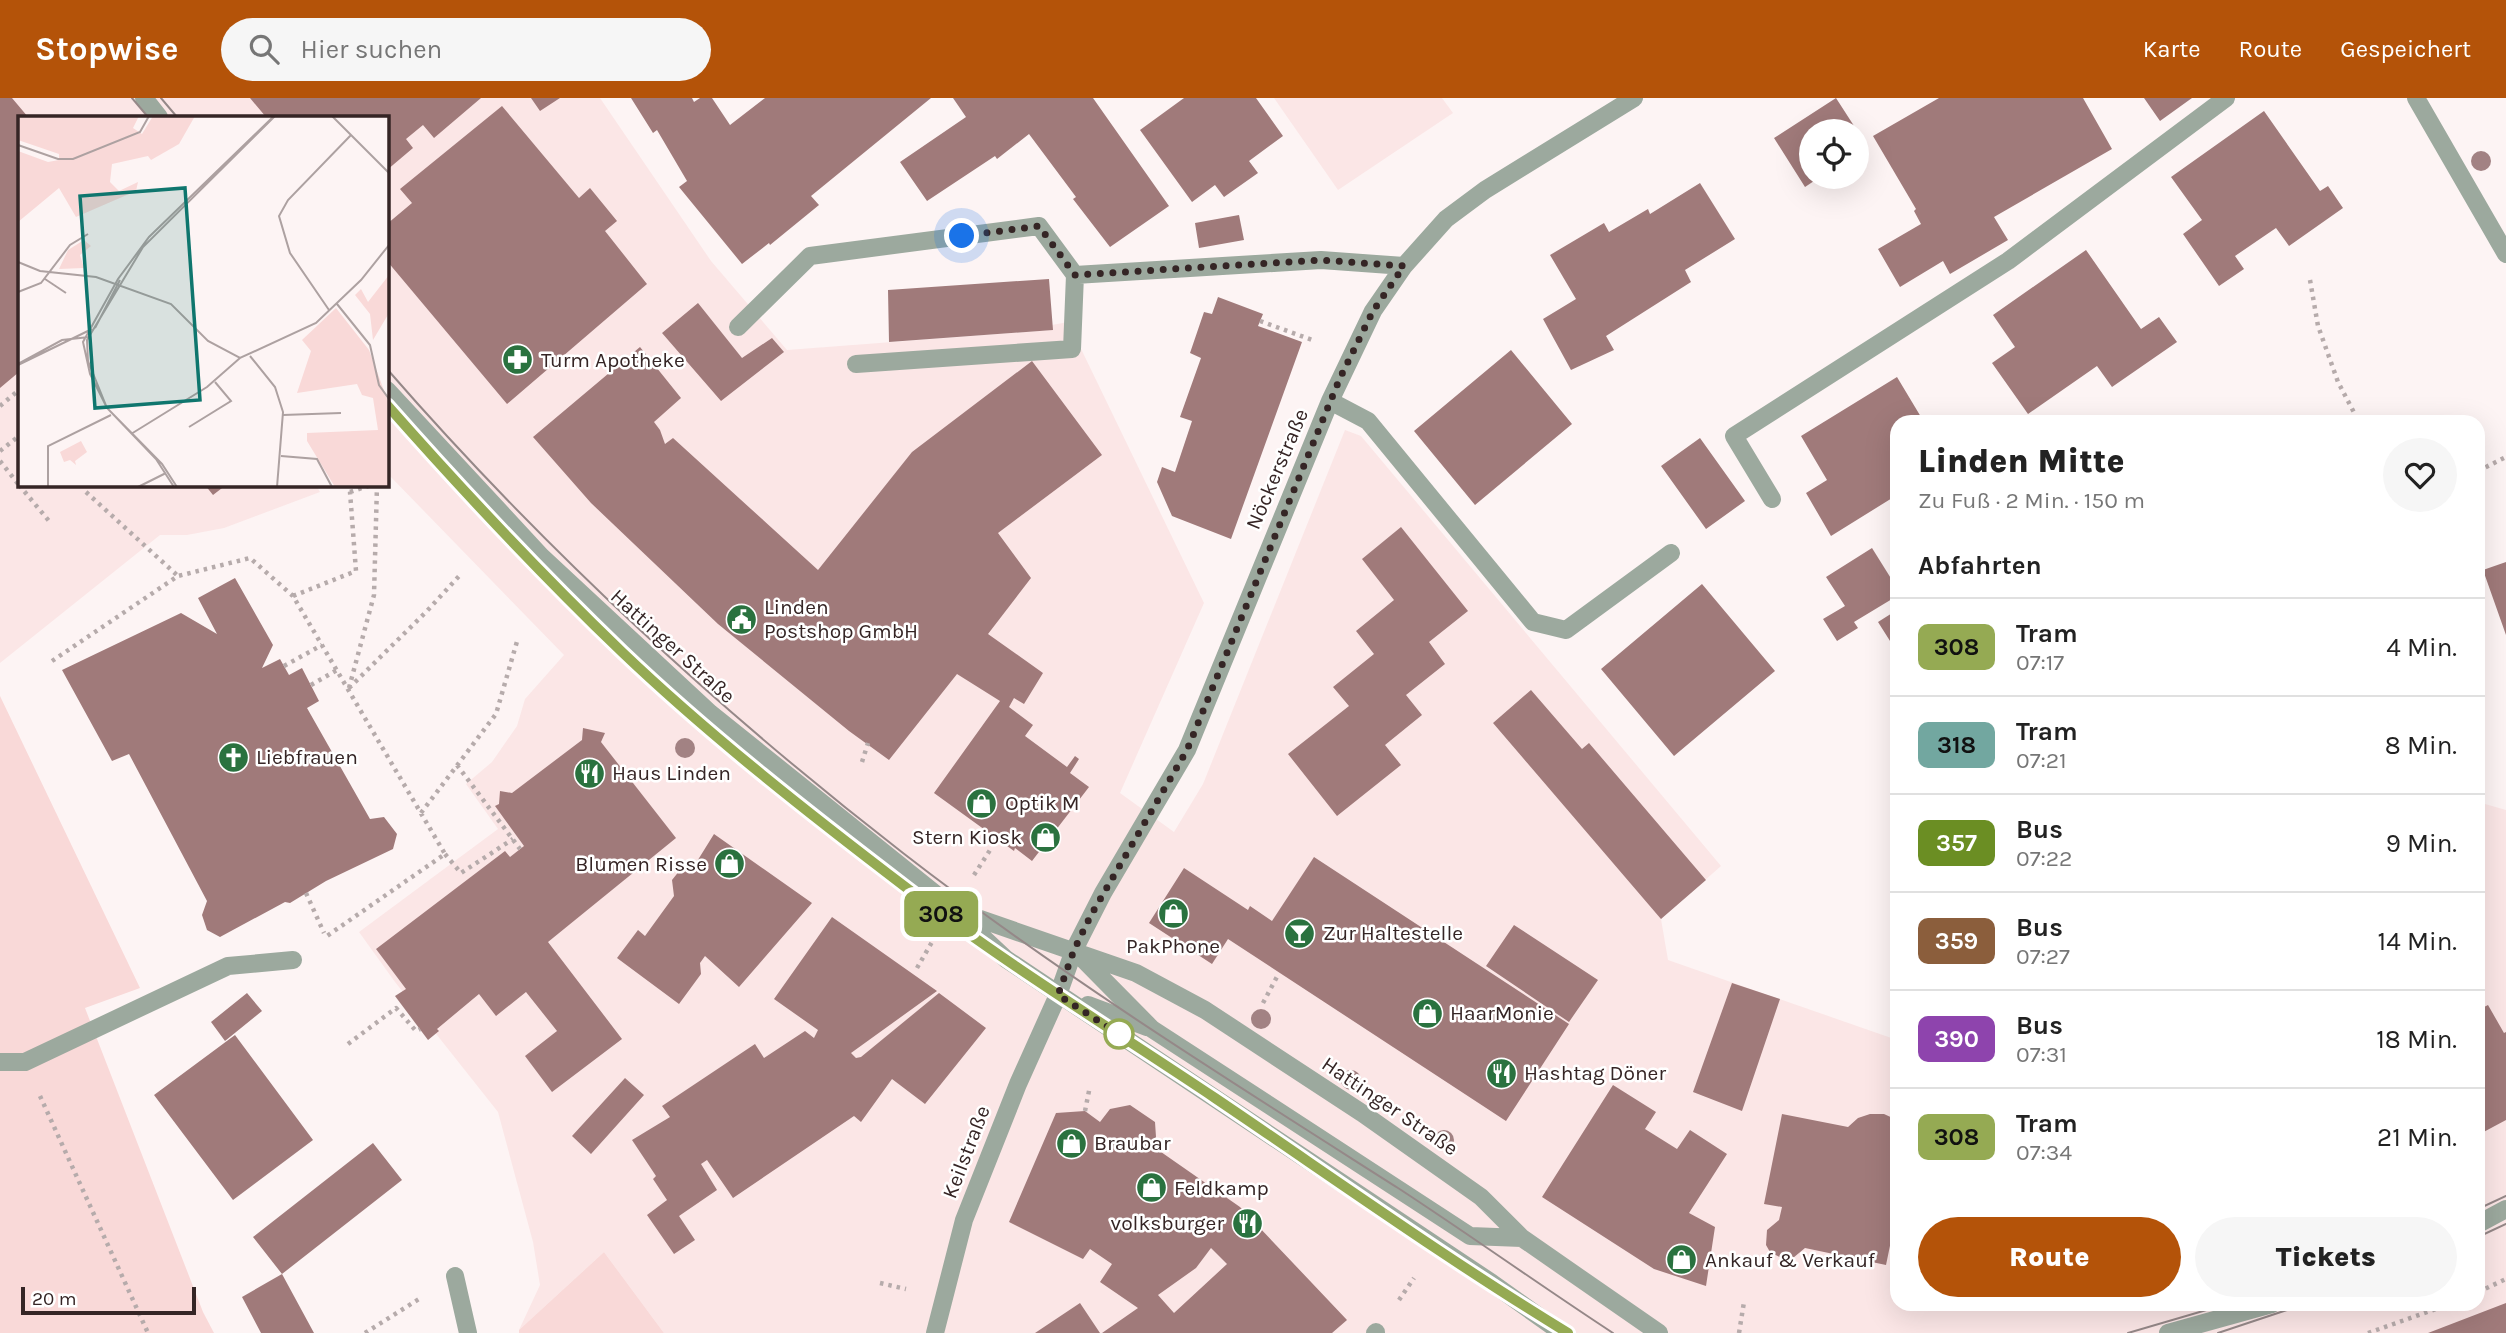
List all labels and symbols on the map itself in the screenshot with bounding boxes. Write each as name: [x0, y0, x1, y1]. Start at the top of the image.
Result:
inset map: [18, 116, 388, 486]
your location: [944, 218, 979, 253]
pharmacy icon: Turm Apotheke: [501, 343, 535, 377]
place label: Turm Apotheke: [541, 348, 685, 372]
street label: Nöckerstraße: [1241, 405, 1313, 533]
street label: Hattinger Straße: [606, 584, 740, 708]
place label: Linden Postshop GmbH: [764, 595, 918, 643]
public building icon: Linden Postshop GmbH: [724, 602, 758, 636]
church icon: Liebfrauen: [216, 740, 250, 774]
place label: Liebfrauen: [256, 745, 358, 769]
restaurant icon: Haus Linden: [572, 756, 606, 790]
place label: Haus Linden: [612, 761, 731, 785]
shop icon: Optik M: [965, 786, 999, 820]
place label: Optik M: [1005, 791, 1080, 815]
shop icon: Stern Kiosk: [1028, 820, 1062, 854]
place label: Stern Kiosk: [912, 825, 1022, 849]
shop icon: Blumen Risse: [713, 847, 747, 881]
place label: Blumen Risse: [575, 852, 707, 876]
line badge: 308: [901, 891, 981, 937]
shop icon: PakPhone: [1156, 897, 1190, 931]
bar icon: Zur Haltestelle: [1283, 916, 1317, 950]
place label: Zur Haltestelle: [1323, 921, 1463, 945]
place label: PakPhone: [1126, 934, 1220, 958]
shop icon: HaarMonie: [1410, 996, 1444, 1030]
place label: HaarMonie: [1450, 1001, 1554, 1025]
unlabelled marker: [1104, 1019, 1134, 1049]
street label: Hattinger Straße: [1317, 1052, 1463, 1160]
restaurant icon: Hashtag Döner: [1484, 1056, 1518, 1090]
place label: Hashtag Döner: [1524, 1061, 1666, 1085]
street label: Keilstraße: [937, 1102, 995, 1202]
shop icon: Braubar: [1054, 1126, 1088, 1160]
place label: Braubar: [1094, 1131, 1171, 1155]
shop icon: Feldkamp: [1134, 1171, 1168, 1205]
place label: Feldkamp: [1174, 1176, 1269, 1200]
restaurant icon: volksburger: [1230, 1206, 1264, 1240]
place label: volksburger: [1111, 1211, 1224, 1235]
shop icon: Ankauf & Verkauf: [1665, 1243, 1699, 1277]
place label: Ankauf & Verkauf: [1705, 1248, 1876, 1272]
scale bar: [21, 1284, 196, 1316]

